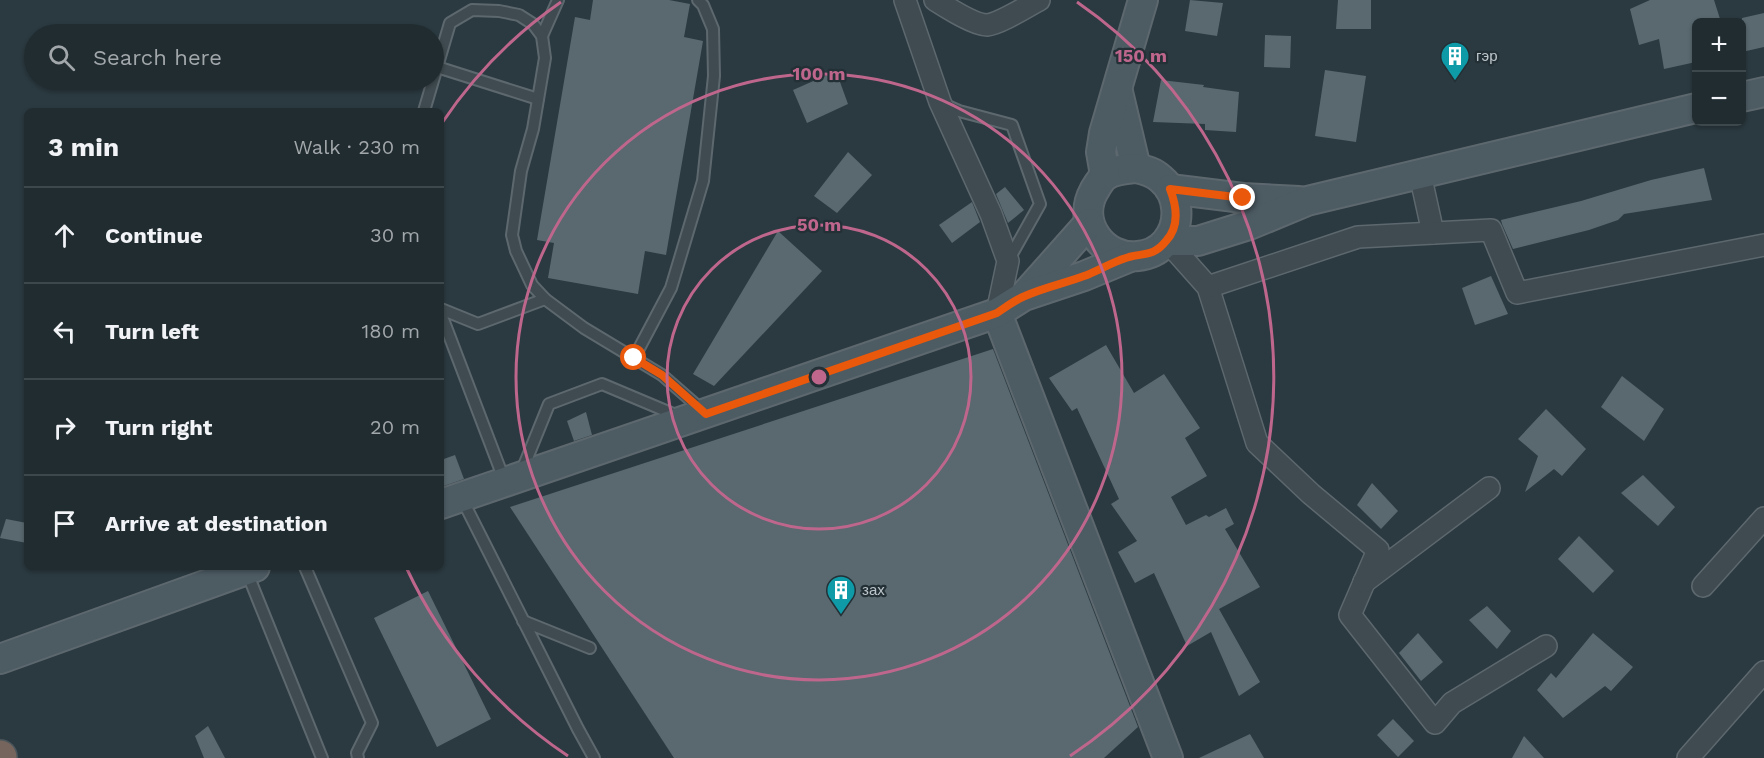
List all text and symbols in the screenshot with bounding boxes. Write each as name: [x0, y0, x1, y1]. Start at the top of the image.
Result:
map controls: [1692, 18, 1746, 126]
button: +: [1692, 18, 1746, 72]
search box: [24, 24, 444, 90]
building icon: гэр: [1439, 40, 1471, 82]
icon: search: [45, 41, 78, 74]
text: Search here: [93, 45, 222, 70]
text: 150 m: [1115, 45, 1167, 66]
place label: гэр: [1476, 47, 1497, 65]
text: 100 m: [792, 63, 846, 84]
button: −: [1692, 72, 1746, 126]
text: 3 min: [48, 132, 119, 162]
text: Walk · 230 m: [293, 135, 420, 159]
route end: [1229, 184, 1255, 210]
text: 50 m: [797, 214, 841, 235]
icon: ahead: [48, 219, 81, 252]
text: Continue: [105, 223, 203, 248]
text: 30 m: [370, 223, 420, 247]
icon: left: [48, 315, 81, 348]
text: Turn left: [105, 319, 199, 344]
text: 180 m: [362, 319, 420, 343]
route start: [620, 344, 646, 370]
centre of rings: [809, 367, 829, 387]
icon: right: [48, 411, 81, 444]
text: Turn right: [105, 415, 212, 440]
text: 20 m: [370, 415, 420, 439]
icon: arrive: [48, 507, 81, 540]
text: Arrive at destination: [105, 511, 328, 536]
building icon: зах: [825, 574, 857, 616]
place label: зах: [862, 581, 885, 599]

